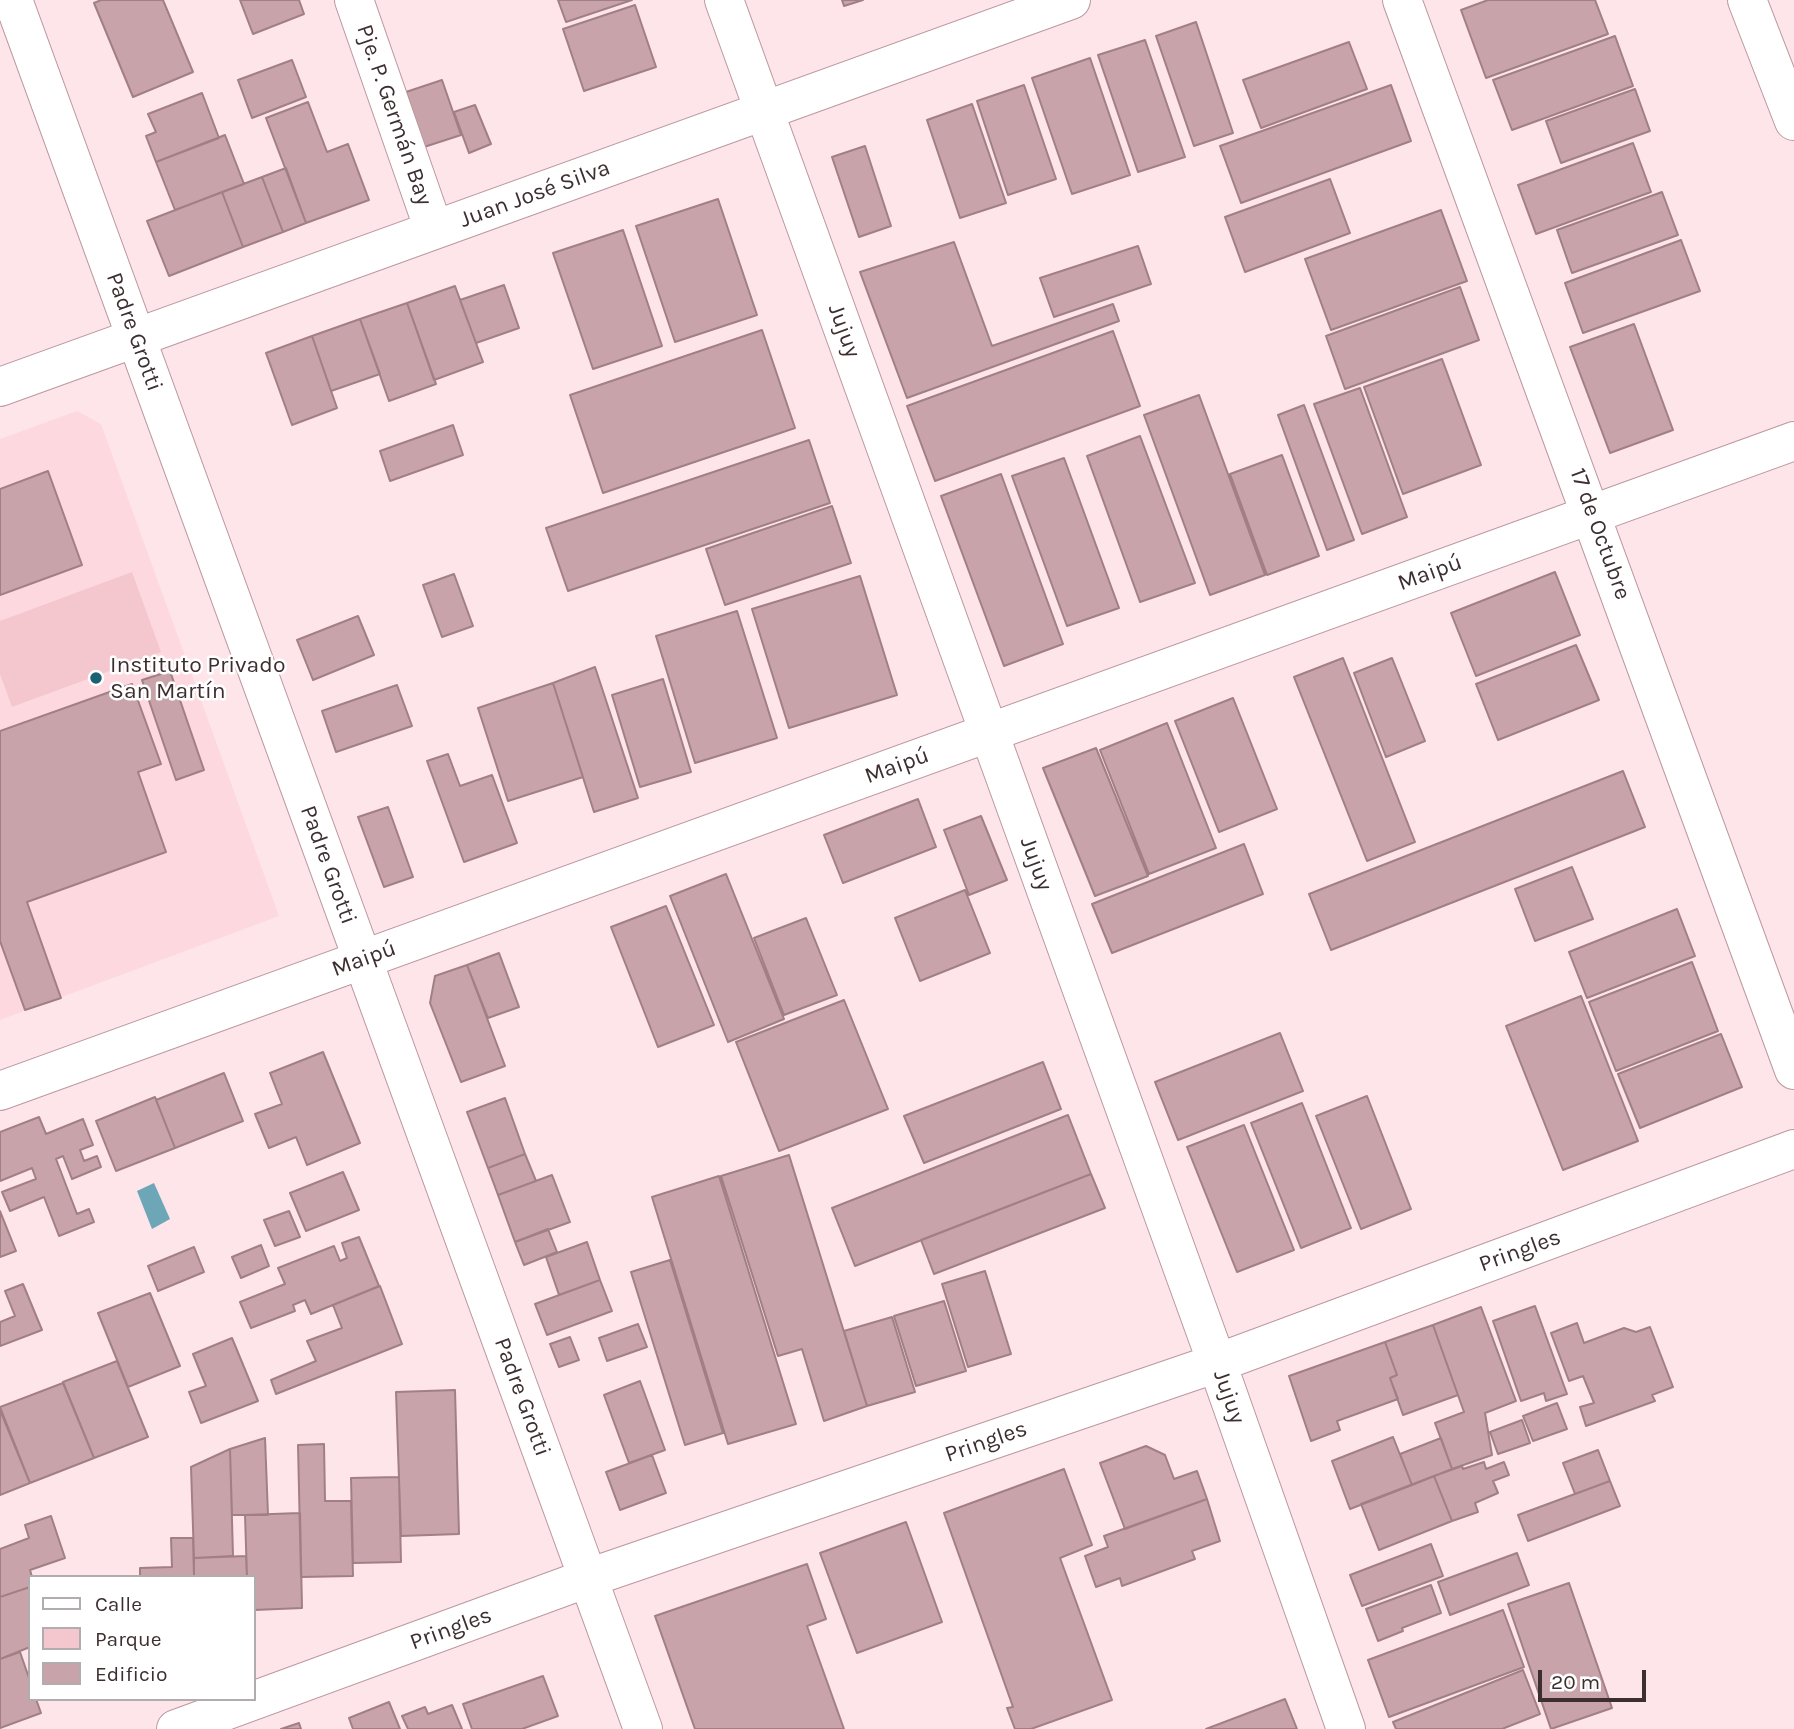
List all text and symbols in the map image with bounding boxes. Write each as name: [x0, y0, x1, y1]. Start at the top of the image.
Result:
street label: Pje. P. Germán Bay: [350, 21, 438, 209]
street label: Juan José Silva: [456, 154, 614, 234]
street label: Padre Grotti: [100, 269, 168, 395]
street label: Jujuy: [822, 300, 866, 362]
street label: 17 de Octubre: [1563, 465, 1637, 603]
street label: Maipú: [1394, 549, 1466, 597]
place label: Instituto Privado San Martín: [110, 651, 285, 705]
marker: Instituto Privado San Martín: [88, 670, 104, 686]
street label: Maipú: [861, 742, 933, 790]
street label: Padre Grotti: [294, 802, 362, 928]
street label: Jujuy: [1014, 833, 1058, 895]
street label: Maipú: [328, 935, 400, 983]
street label: Pringles: [1475, 1223, 1565, 1279]
street label: Padre Grotti: [488, 1334, 556, 1460]
street label: Jujuy: [1207, 1366, 1251, 1428]
street label: Pringles: [941, 1415, 1031, 1469]
legend: [28, 1575, 256, 1701]
text: Calle: [95, 1592, 142, 1616]
street label: Pringles: [406, 1601, 496, 1657]
text: Parque: [95, 1627, 162, 1651]
scale bar: [1542, 1656, 1650, 1700]
text: Edificio: [95, 1662, 168, 1686]
text: 20 m: [1551, 1670, 1600, 1694]

